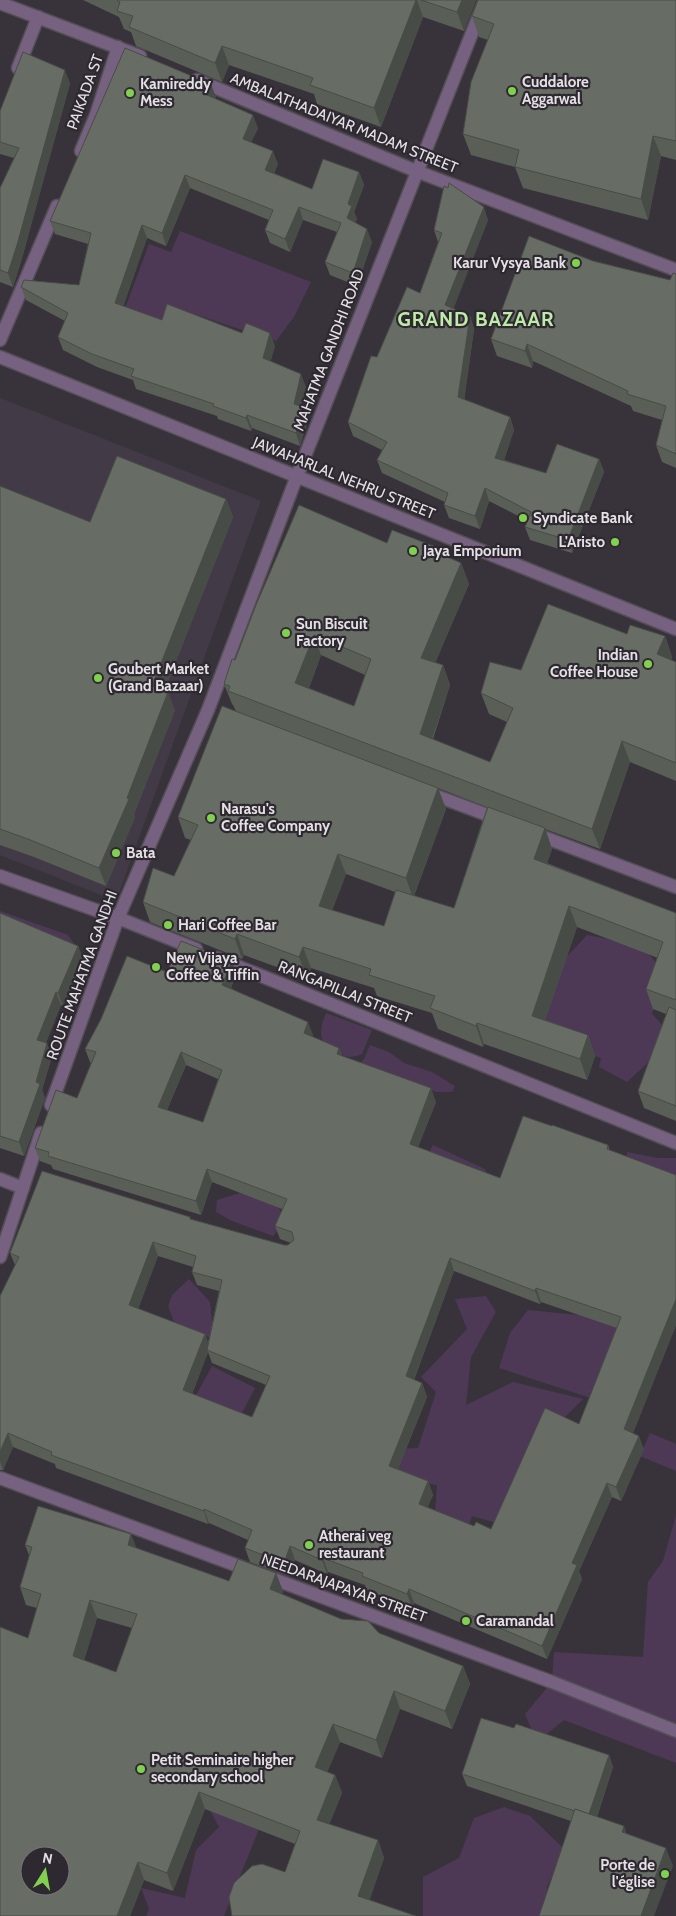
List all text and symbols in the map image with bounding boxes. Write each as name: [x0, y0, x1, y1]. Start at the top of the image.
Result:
street label: PAIKADA ST: [63, 52, 107, 132]
street label: AMBALATHADAIYAR MADAM STREET: [228, 69, 460, 177]
place label: Cuddalore Aggarwal: [522, 73, 589, 108]
place label: Kamireddy Mess: [140, 75, 212, 110]
marker: Cuddalore Aggarwal: [506, 85, 518, 97]
marker: Kamireddy Mess: [124, 87, 136, 99]
place label: Karur Vysya Bank: [453, 254, 567, 272]
marker: Karur Vysya Bank: [570, 257, 582, 269]
street label: MAHATMA GANDHI ROAD: [290, 266, 368, 434]
district label: GRAND BAZAAR: [398, 307, 554, 331]
street label: JAWAHARLAL NEHRU STREET: [249, 433, 438, 523]
place label: Syndicate Bank: [533, 509, 634, 527]
marker: Syndicate Bank: [517, 512, 529, 524]
place label: L'Aristo: [559, 533, 605, 551]
marker: L'Aristo: [609, 536, 621, 548]
place label: Jaya Emporium: [422, 542, 522, 560]
marker: Jaya Emporium: [407, 545, 419, 557]
place label: Sun Biscuit Factory: [296, 615, 368, 650]
marker: Sun Biscuit Factory: [280, 627, 292, 639]
place label: Indian Coffee House: [550, 646, 638, 681]
marker: Indian Coffee House: [642, 658, 654, 670]
place label: Goubert Market (Grand Bazaar): [108, 660, 209, 695]
marker: Goubert Market (Grand Bazaar): [92, 672, 104, 684]
place label: Narasu's Coffee Company: [221, 800, 331, 835]
marker: Narasu's Coffee Company: [205, 812, 217, 824]
place label: Bata: [126, 844, 156, 862]
marker: Bata: [110, 847, 122, 859]
street label: ROUTE MAHATMA GANDHI: [43, 888, 121, 1062]
place label: Hari Coffee Bar: [178, 916, 276, 934]
marker: Hari Coffee Bar: [162, 919, 174, 931]
place label: New Vijaya Coffee & Tiffin: [166, 949, 259, 984]
street label: RANGAPILLAI STREET: [276, 957, 414, 1027]
marker: New Vijaya Coffee & Tiffin: [150, 961, 162, 973]
place label: Atherai veg restaurant: [319, 1527, 392, 1562]
marker: Atherai veg restaurant: [303, 1539, 315, 1551]
street label: NEEDARAJAPAYAR STREET: [259, 1550, 429, 1626]
place label: Caramandal: [476, 1612, 554, 1630]
marker: Caramandal: [460, 1615, 472, 1627]
place label: Petit Seminaire higher secondary school: [151, 1751, 293, 1786]
marker: Petit Seminaire higher secondary school: [135, 1763, 147, 1775]
north arrow: [20, 1846, 70, 1896]
text: N: [41, 1848, 54, 1868]
place label: Porte de l'église: [600, 1856, 655, 1891]
marker: Porte de l'église: [659, 1868, 671, 1880]

